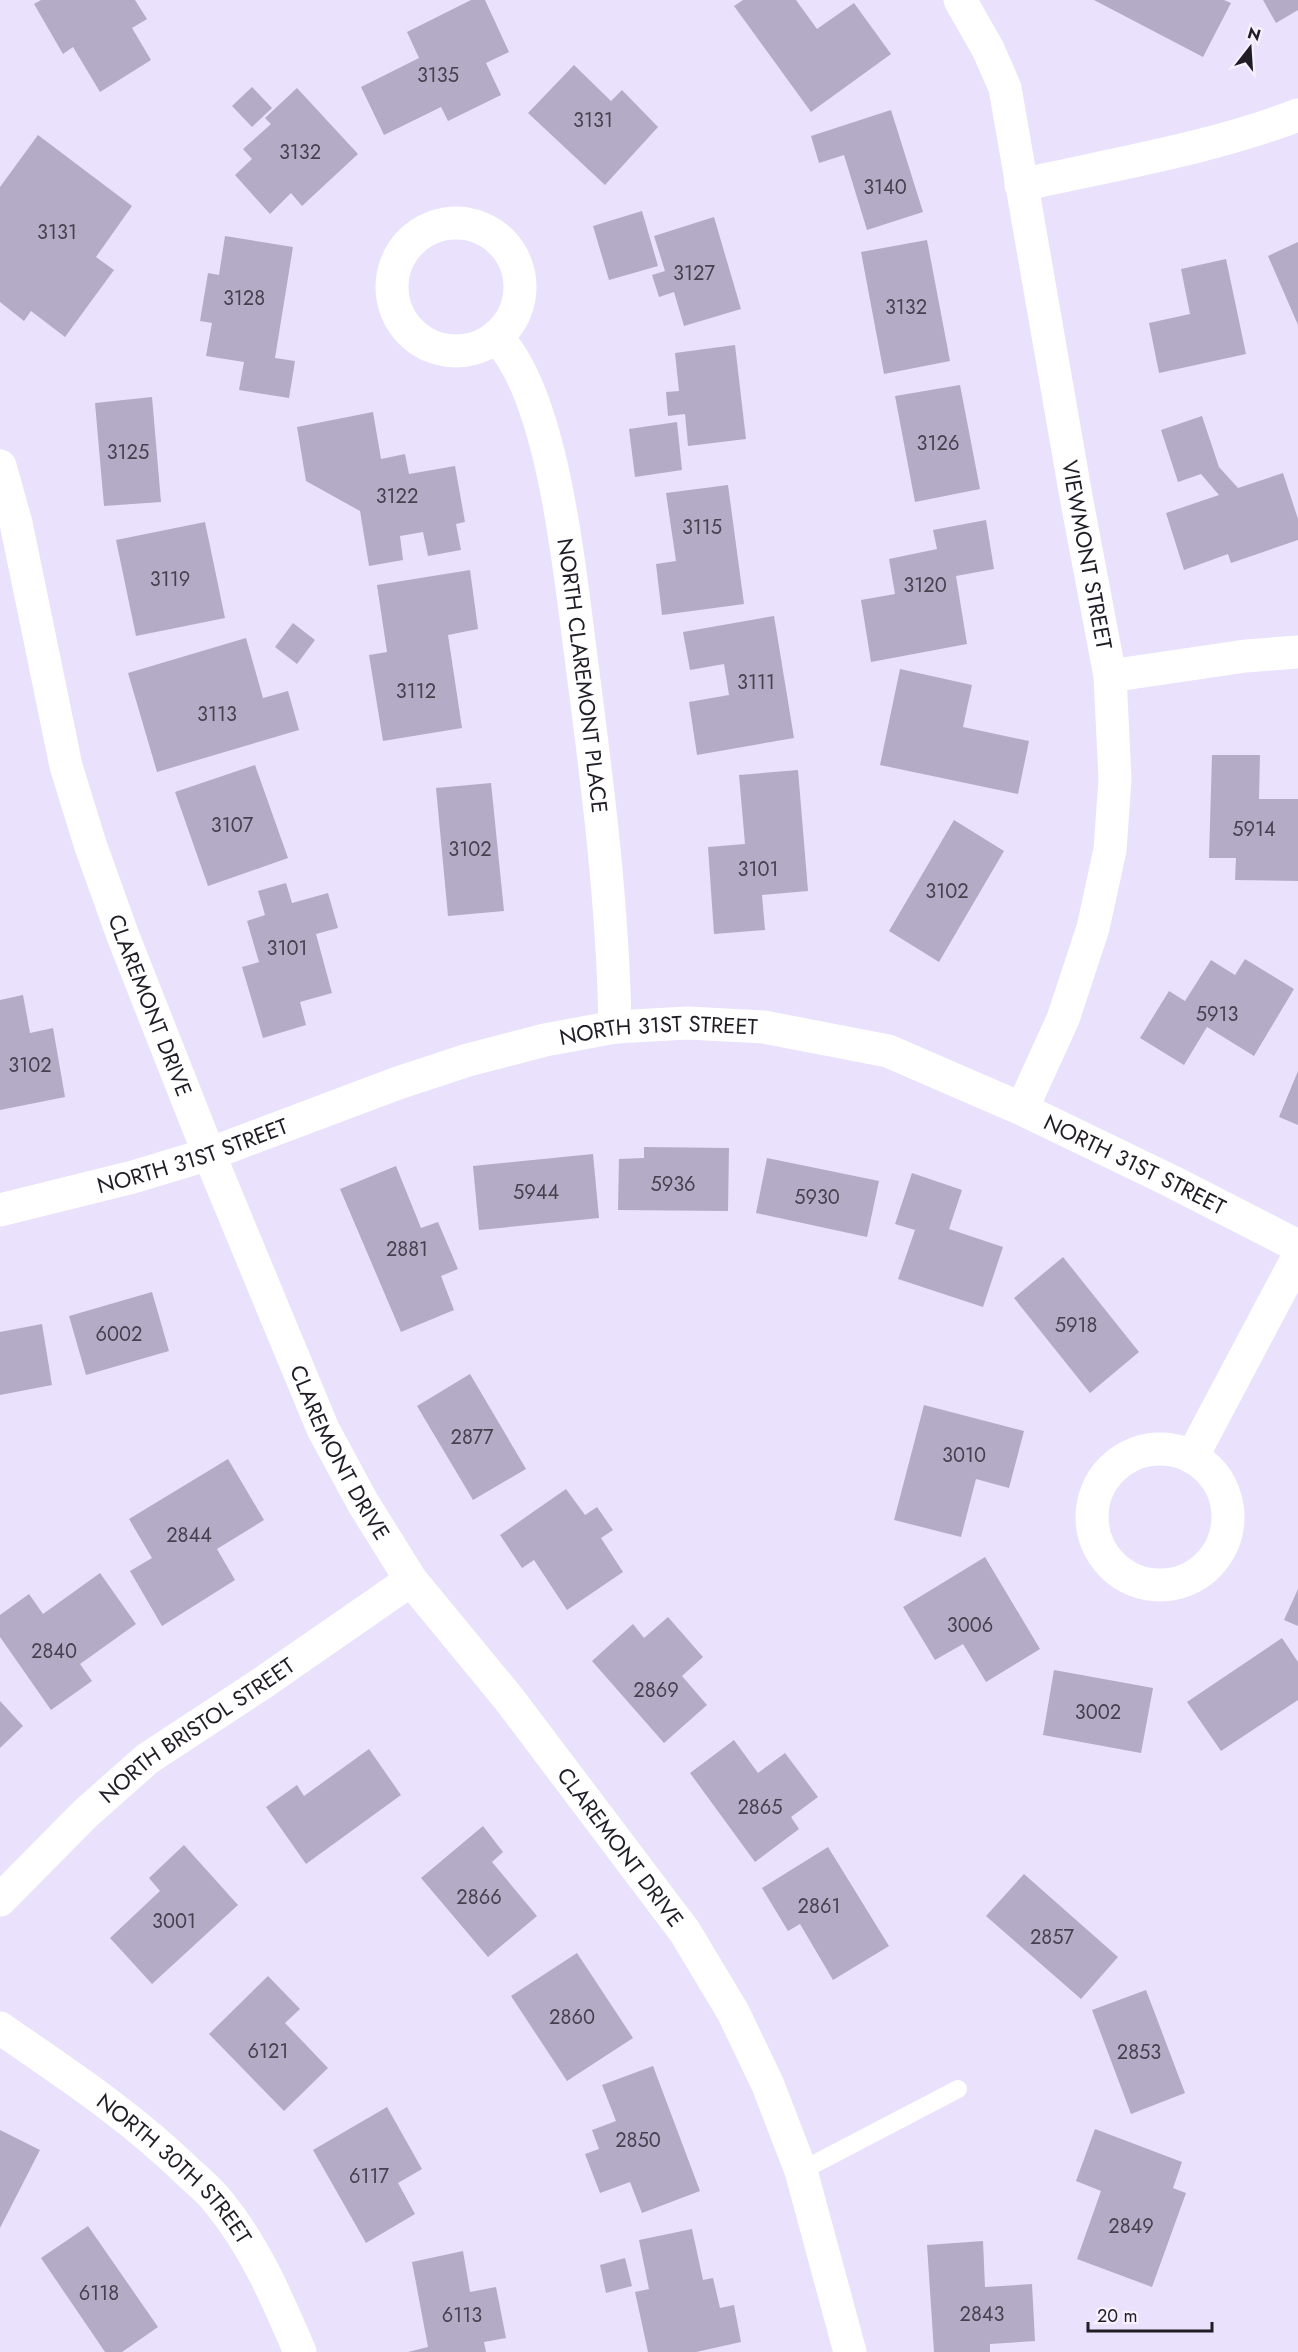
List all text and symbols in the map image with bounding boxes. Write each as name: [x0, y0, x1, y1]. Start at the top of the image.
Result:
north arrow: [1220, 18, 1280, 78]
text: N: [1245, 21, 1264, 47]
house number: 3135: [417, 61, 459, 90]
house number: 3131: [573, 106, 613, 135]
house number: 3132: [279, 138, 321, 167]
house number: 3140: [863, 173, 907, 202]
house number: 3131: [37, 218, 77, 247]
house number: 3127: [673, 259, 715, 288]
house number: 3128: [223, 284, 265, 313]
house number: 3132: [885, 293, 927, 322]
house number: 3126: [917, 429, 959, 458]
house number: 3125: [107, 438, 149, 467]
street label: VIEWMONT STREET: [1054, 458, 1121, 653]
house number: 3122: [376, 482, 418, 511]
house number: 3115: [682, 513, 722, 542]
street label: NORTH CLAREMONT PLACE: [549, 536, 616, 815]
house number: 3119: [150, 565, 190, 594]
house number: 3120: [903, 571, 947, 600]
house number: 3111: [737, 668, 775, 697]
house number: 3112: [396, 677, 436, 706]
house number: 3113: [197, 700, 237, 729]
house number: 3107: [211, 811, 254, 840]
house number: 5914: [1232, 815, 1276, 844]
house number: 3102: [448, 835, 492, 864]
house number: 3101: [738, 855, 778, 884]
house number: 3102: [925, 877, 969, 906]
street label: CLAREMONT DRIVE: [100, 910, 201, 1101]
house number: 3101: [267, 934, 307, 963]
house number: 5913: [1196, 1000, 1238, 1029]
street label: NORTH 31ST STREET: [557, 1007, 759, 1053]
house number: 3102: [8, 1051, 52, 1080]
street label: NORTH 31ST STREET: [1039, 1106, 1232, 1223]
street label: NORTH 31ST STREET: [94, 1109, 293, 1201]
house number: 5936: [650, 1170, 696, 1199]
house number: 5944: [513, 1178, 559, 1207]
house number: 5930: [794, 1183, 840, 1212]
house number: 2881: [386, 1235, 428, 1264]
house number: 5918: [1055, 1311, 1097, 1340]
house number: 6002: [96, 1320, 142, 1349]
street label: CLAREMONT DRIVE: [282, 1360, 398, 1546]
house number: 2877: [451, 1423, 494, 1452]
house number: 3010: [942, 1441, 986, 1470]
house number: 2844: [166, 1521, 212, 1550]
house number: 3006: [947, 1611, 993, 1640]
house number: 2840: [31, 1637, 77, 1666]
street label: NORTH BRISTOL STREET: [92, 1649, 302, 1811]
house number: 2869: [633, 1676, 679, 1705]
house number: 3002: [1075, 1698, 1121, 1727]
street label: CLAREMONT DRIVE: [550, 1760, 692, 1934]
house number: 2865: [737, 1793, 783, 1822]
house number: 2866: [456, 1883, 502, 1912]
house number: 2861: [798, 1892, 840, 1921]
house number: 3001: [152, 1907, 196, 1936]
house number: 2857: [1030, 1923, 1075, 1952]
house number: 2860: [549, 2003, 595, 2032]
house number: 6121: [248, 2037, 288, 2066]
house number: 2853: [1117, 2038, 1161, 2067]
street label: NORTH 30TH STREET: [90, 2085, 260, 2250]
house number: 2850: [615, 2126, 661, 2155]
house number: 6117: [349, 2162, 390, 2191]
house number: 2849: [1108, 2212, 1154, 2241]
house number: 6118: [79, 2279, 119, 2308]
scale bar: [1088, 2295, 1212, 2333]
house number: 2843: [960, 2300, 1005, 2329]
house number: 6113: [442, 2301, 482, 2330]
text: 20 m: [1097, 2303, 1137, 2329]

